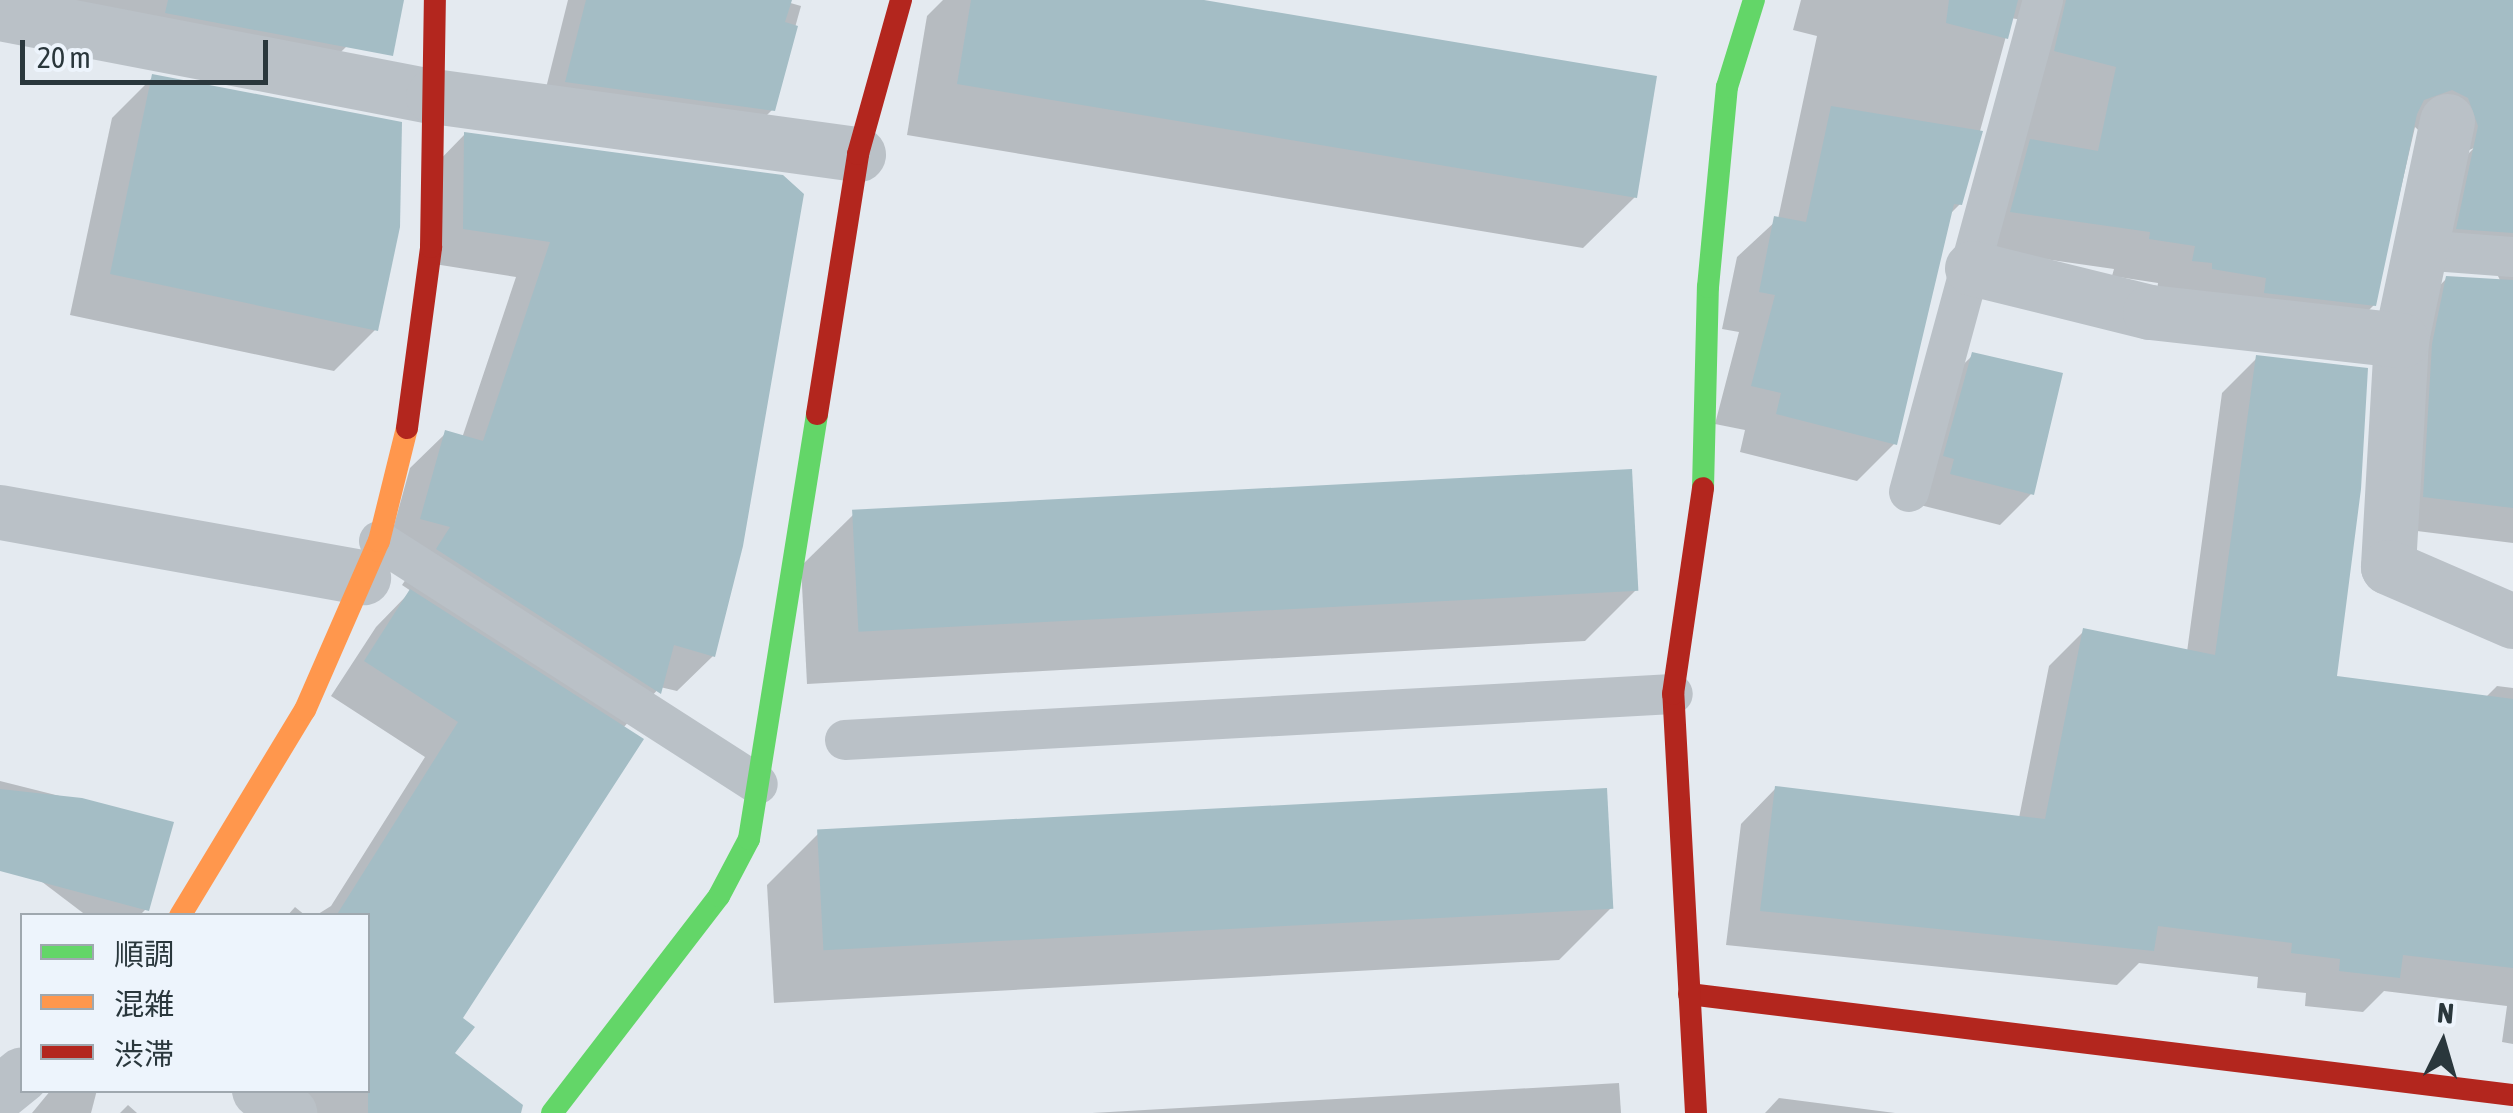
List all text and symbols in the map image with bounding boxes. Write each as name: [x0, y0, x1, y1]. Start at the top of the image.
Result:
scale bar: [25, 20, 272, 82]
text: 20 m: [37, 40, 91, 74]
legend: [20, 913, 370, 1093]
text: 順調: [114, 937, 174, 971]
text: 混雑: [114, 987, 174, 1021]
north arrow: [2393, 993, 2493, 1093]
text: N: [2436, 996, 2455, 1030]
text: 渋滞: [114, 1037, 174, 1071]

